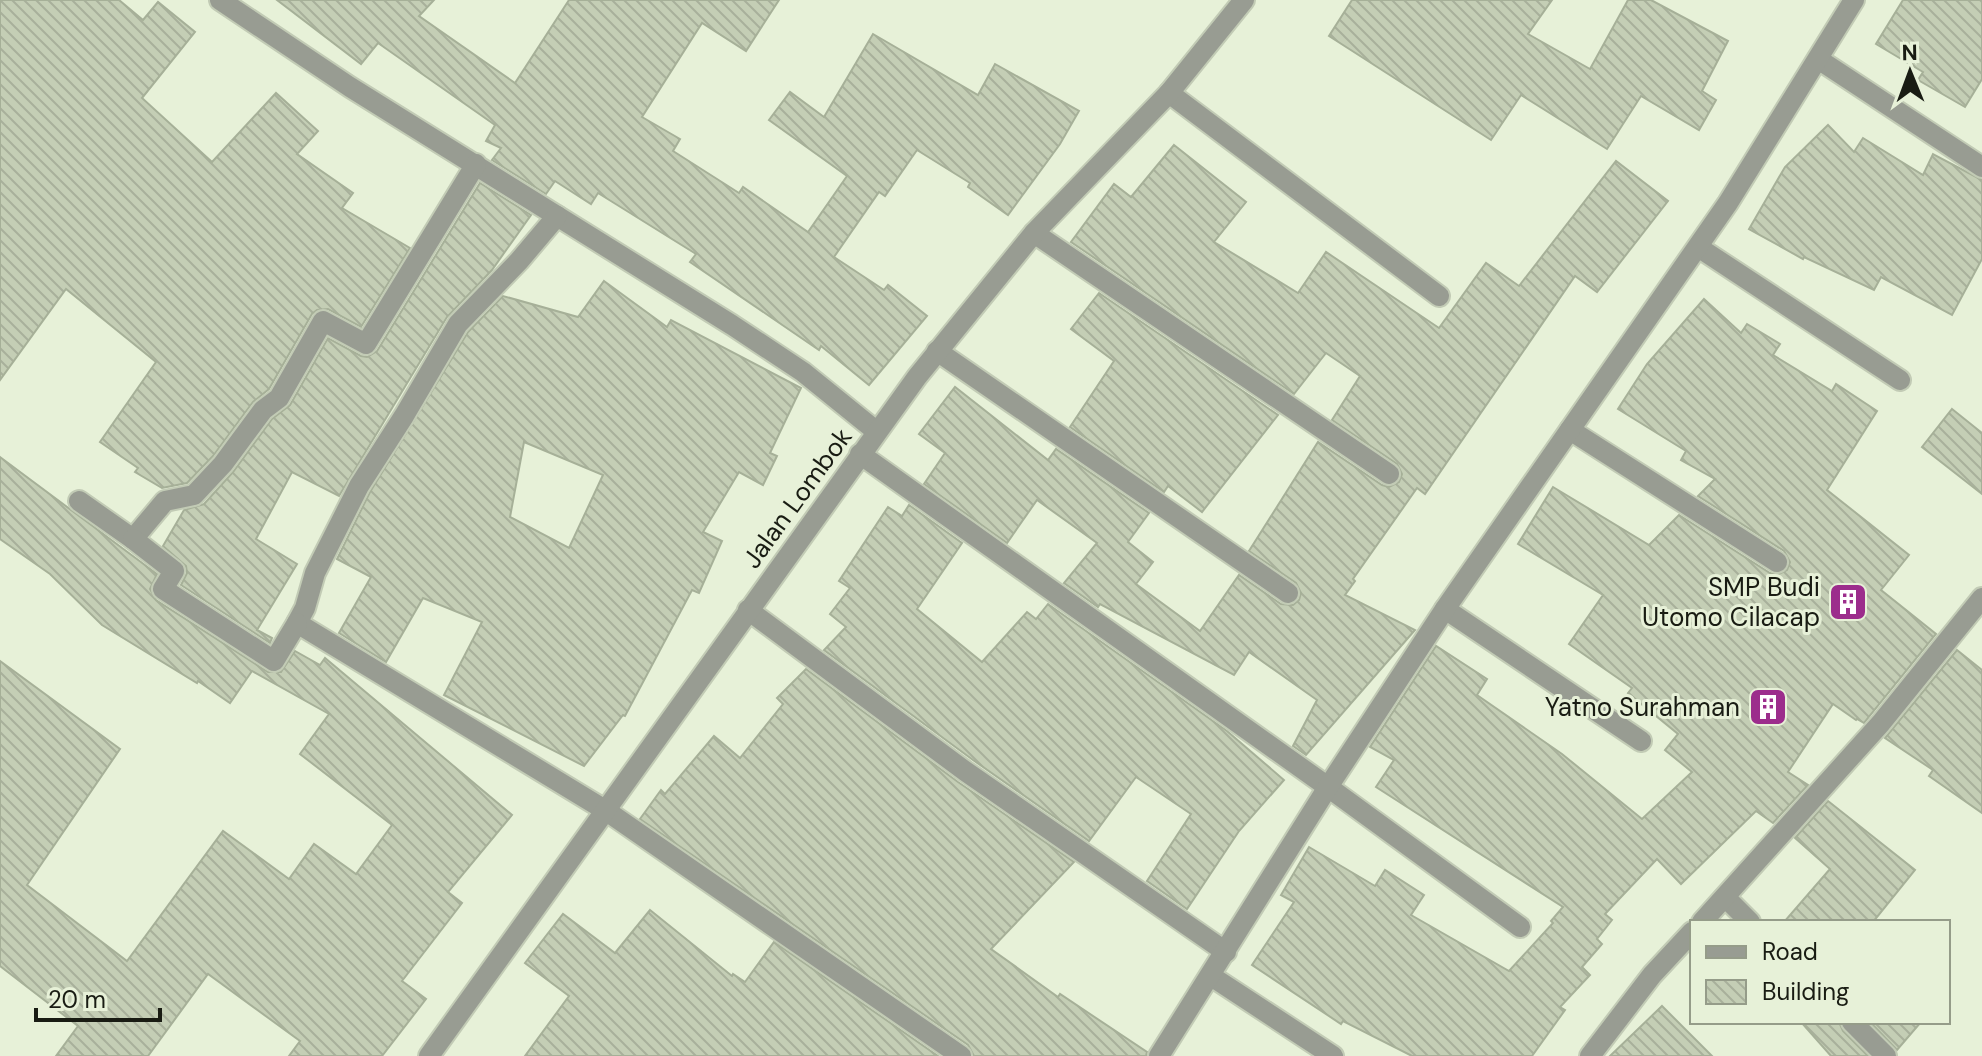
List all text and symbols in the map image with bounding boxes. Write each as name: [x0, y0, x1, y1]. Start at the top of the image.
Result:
north arrow: [1870, 32, 1950, 112]
text: N: [1901, 38, 1918, 67]
street label: Jalan Lombok: [735, 421, 859, 575]
place label: SMP Budi Utomo Cilacap: [1642, 570, 1820, 634]
building icon: SMP Budi Utomo Cilacap: [1827, 581, 1869, 623]
building icon: Yatno Surahman: [1747, 686, 1789, 728]
place label: Yatno Surahman: [1545, 690, 1740, 724]
legend: [1690, 920, 1950, 1024]
text: Road: [1762, 936, 1818, 967]
scale bar: [36, 972, 160, 1022]
text: Building: [1762, 976, 1849, 1007]
text: 20 m: [48, 984, 106, 1015]

